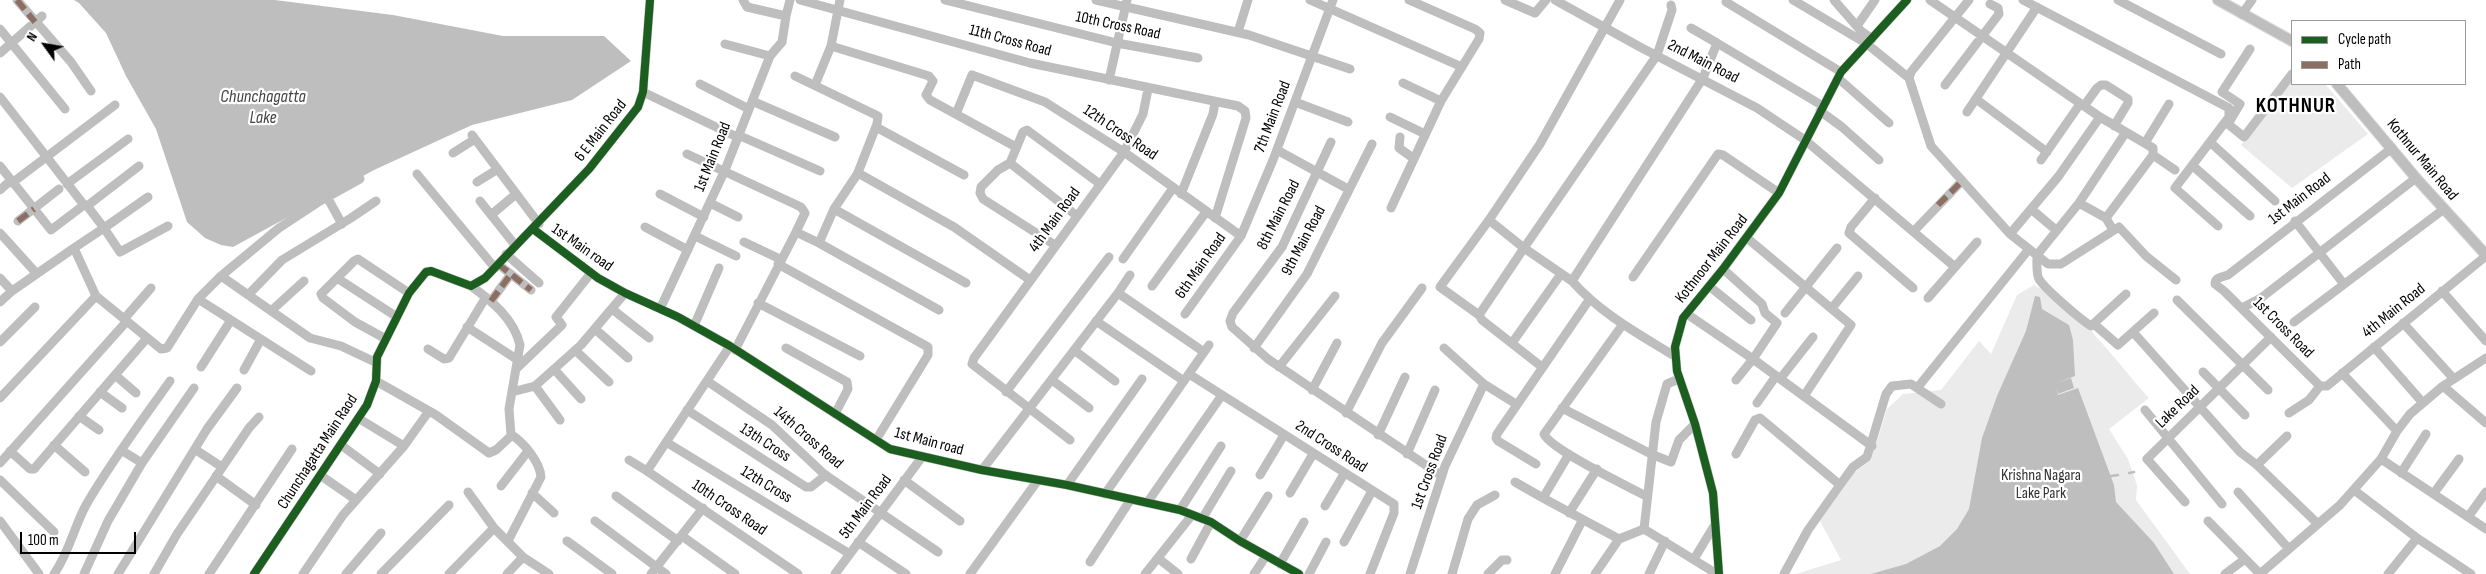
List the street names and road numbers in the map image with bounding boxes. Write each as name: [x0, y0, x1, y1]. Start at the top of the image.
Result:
street label: 10th Cross Road: [1074, 8, 1162, 44]
street label: 11th Cross Road: [967, 21, 1053, 61]
street label: 2nd Main Road: [1664, 36, 1742, 88]
street label: 7th Main Road: [1251, 78, 1295, 156]
street label: 6 E Main Road: [571, 96, 631, 166]
street label: 12th Cross Road: [1079, 101, 1161, 165]
street label: Kothnur Main Road: [2382, 115, 2462, 205]
street label: 1st Main Road: [690, 119, 736, 195]
street label: 1st Main Road: [2265, 169, 2335, 229]
street label: 8th Main Road: [1253, 177, 1305, 253]
street label: 4th Main Road: [1025, 184, 1085, 256]
street label: 9th Main Road: [1278, 203, 1330, 279]
street label: Kothnoor Main Road: [1671, 211, 1753, 307]
street label: 1st Main road: [548, 220, 616, 276]
street label: 6th Main Road: [1171, 229, 1231, 303]
street label: 4th Main Road: [2359, 280, 2429, 342]
street label: 1st Cross Road: [2249, 294, 2317, 362]
street label: Lake Road: [2152, 381, 2204, 433]
street label: Chunchagatta Main Raod: [274, 391, 362, 513]
street label: 14th Cross Road: [769, 403, 847, 473]
street label: 2nd Cross Road: [1291, 417, 1371, 477]
street label: 13th Cross: [736, 420, 794, 466]
street label: 1st Main road: [892, 424, 966, 460]
street label: 1st Cross Road: [1408, 432, 1452, 512]
street label: 12th Cross: [737, 462, 795, 508]
street label: 5th Main Road: [836, 471, 896, 543]
street label: 10th Cross Road: [688, 476, 770, 540]

